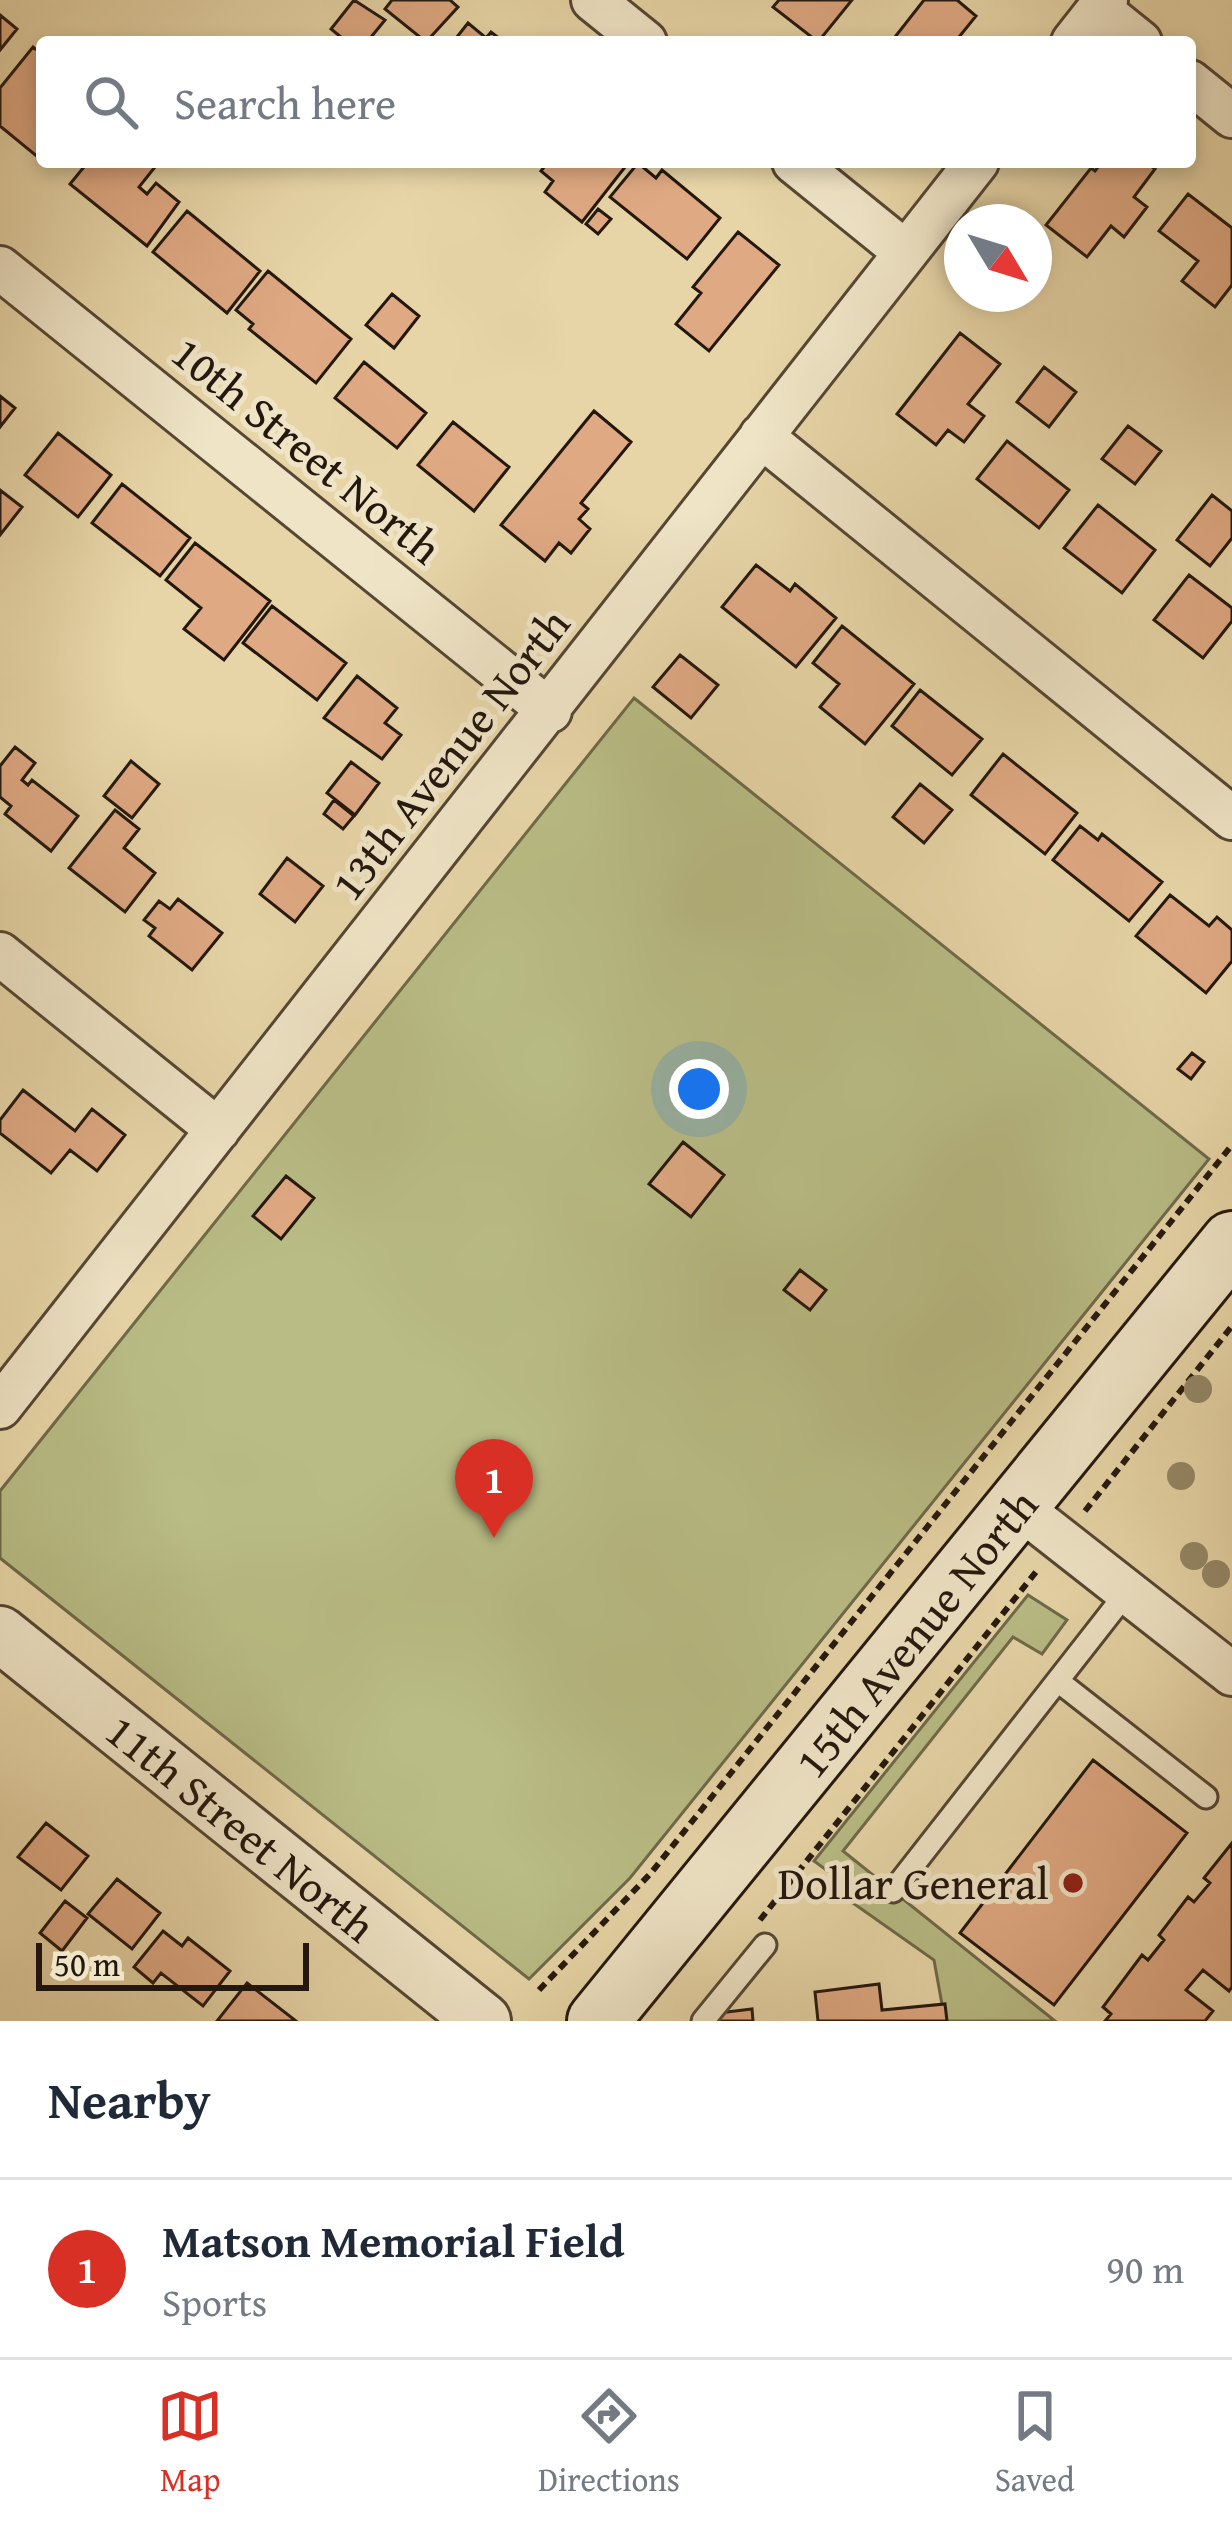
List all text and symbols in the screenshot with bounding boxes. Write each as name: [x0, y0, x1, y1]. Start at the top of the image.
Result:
search box: [36, 36, 1196, 168]
icon: search: [78, 69, 144, 135]
text: Search here: [174, 70, 396, 135]
north arrow: [944, 204, 1052, 312]
street label: 10th Street North: [159, 320, 456, 579]
street label: 13th Avenue North: [315, 594, 584, 913]
your location: [669, 1059, 729, 1119]
pin: 1: [455, 1439, 533, 1538]
street label: 15th Avenue North: [779, 1474, 1052, 1791]
street label: 11th Street North: [93, 1698, 390, 1957]
place label: Dollar General: [778, 1850, 1049, 1915]
marker: Dollar General: [1060, 1870, 1086, 1896]
scale bar: [36, 1937, 309, 1990]
text: 50 m: [54, 1940, 120, 1988]
text: Nearby: [48, 2062, 211, 2137]
text: Matson Memorial Field: [162, 2208, 625, 2273]
text: 1: [77, 2240, 97, 2297]
text: 90 m: [1106, 2240, 1184, 2297]
text: Sports: [162, 2273, 267, 2330]
tab: Map: [157, 2383, 223, 2503]
tab: Directions: [538, 2383, 680, 2503]
tab: Saved: [995, 2383, 1075, 2503]

